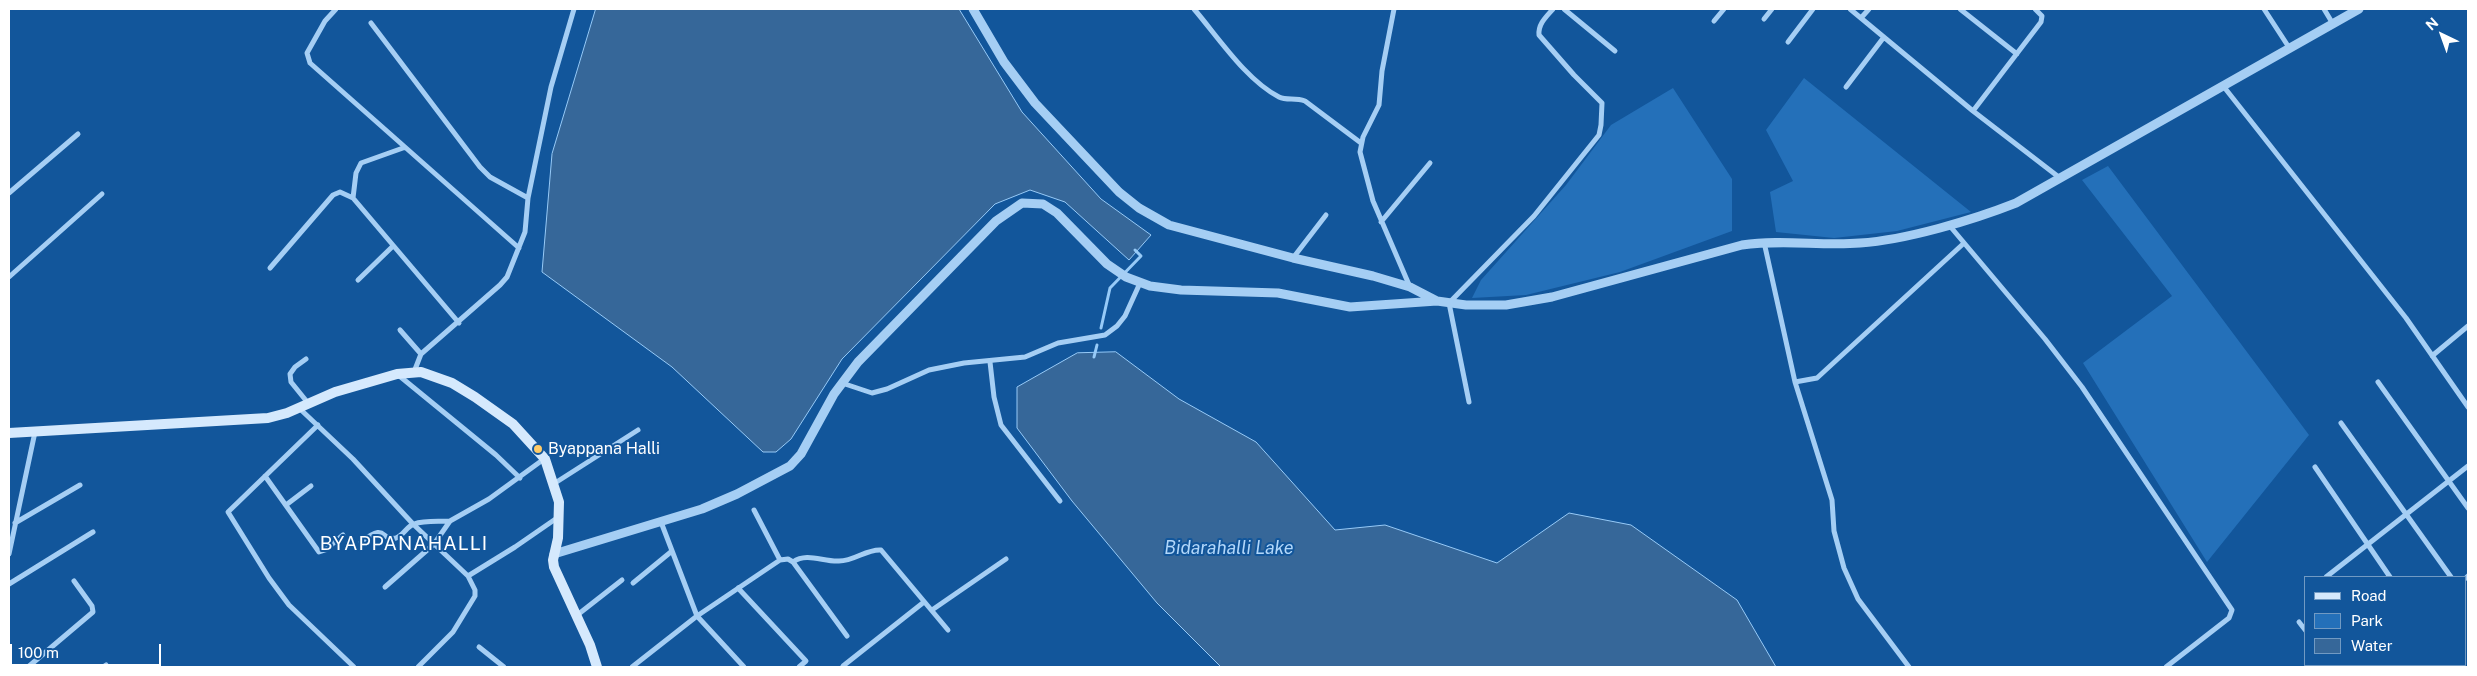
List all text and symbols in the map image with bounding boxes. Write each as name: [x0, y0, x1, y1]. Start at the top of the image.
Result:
north arrow: [2417, 10, 2467, 60]
text: N: [2423, 14, 2441, 33]
place label: Byappana Halli: [548, 439, 660, 459]
marker: Byappana Halli: [532, 443, 544, 455]
district label: BYAPPANAHALLI: [318, 533, 490, 555]
water label: Bidarahalli Lake: [1164, 537, 1294, 559]
legend: [2304, 576, 2467, 666]
text: Road: [2351, 587, 2387, 604]
text: Park: [2351, 612, 2383, 629]
scale bar: [12, 634, 164, 666]
text: Water: [2351, 637, 2393, 654]
text: 100 m: [18, 644, 59, 661]

